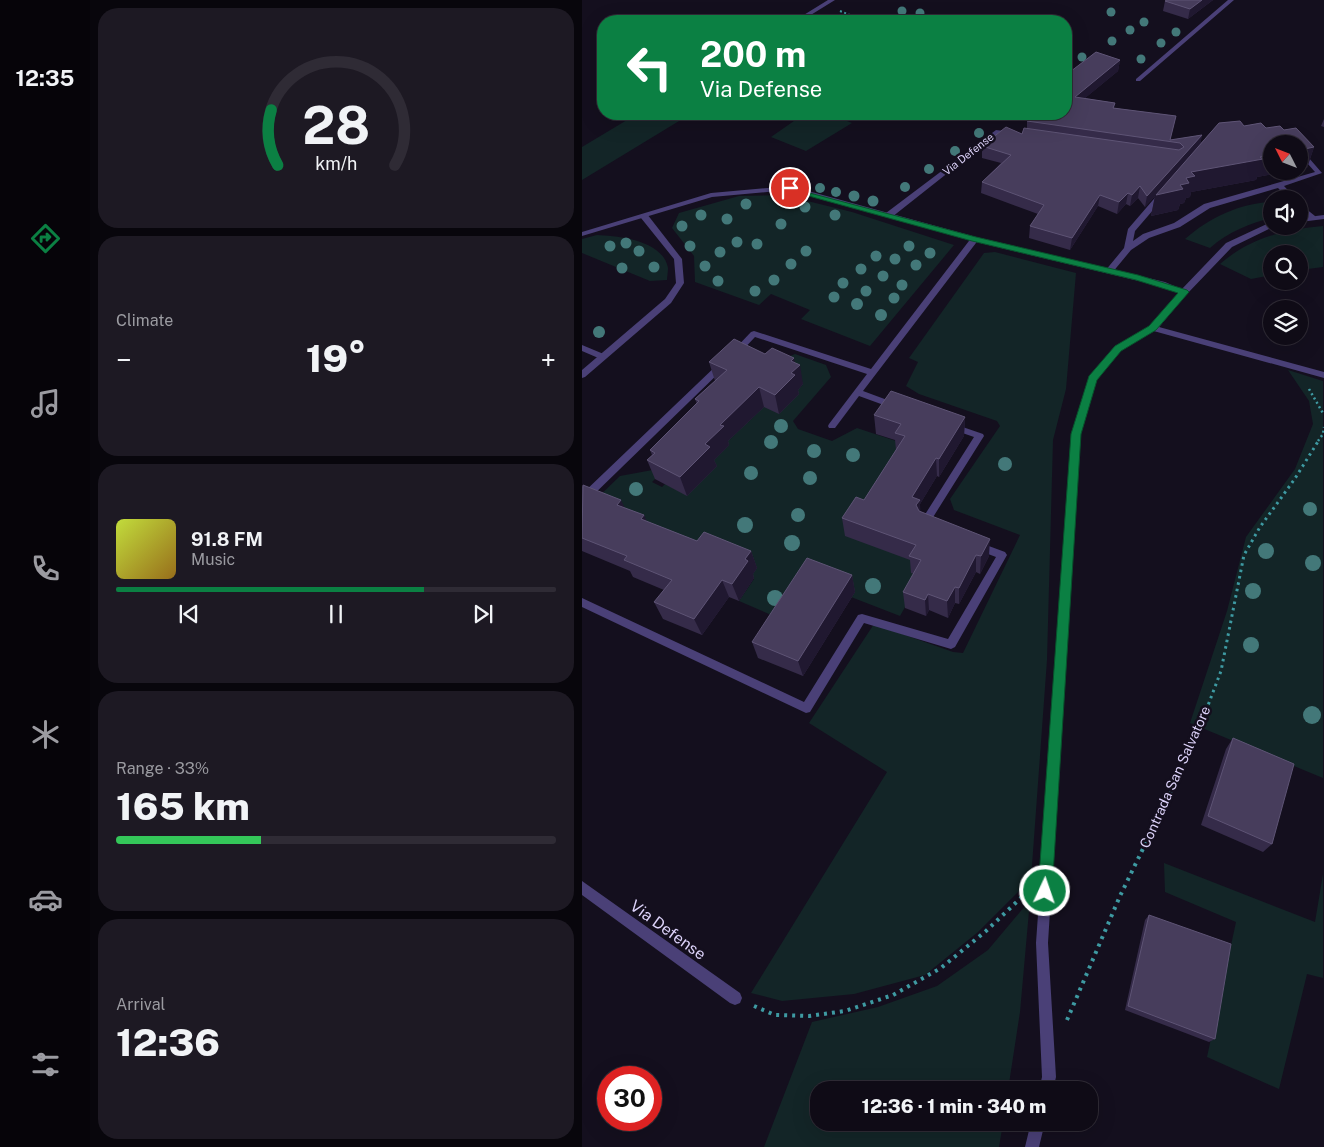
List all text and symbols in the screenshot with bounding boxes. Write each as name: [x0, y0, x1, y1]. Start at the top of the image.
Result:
text: 200 m: [700, 34, 806, 75]
icon: left: [617, 35, 682, 100]
text: 12:35: [16, 65, 74, 91]
text: Via Defense: [700, 76, 822, 102]
text: 28: [302, 95, 370, 156]
street label: Via Defense: [940, 130, 996, 178]
north arrow: [1263, 135, 1308, 180]
map controls: [1263, 135, 1308, 345]
text: km/h: [315, 153, 357, 174]
pin: [769, 167, 811, 209]
icon: arrive: [776, 174, 804, 202]
button: sound: [1263, 190, 1308, 235]
icon: directions: [28, 221, 63, 256]
button: search: [1263, 245, 1308, 290]
button: layers: [1263, 300, 1308, 345]
text: Climate: [116, 311, 173, 330]
text: 19°: [306, 336, 366, 381]
text: −: [116, 343, 132, 376]
text: +: [540, 343, 556, 376]
icon: music: [28, 386, 63, 421]
text: 91.8 FM: [191, 528, 263, 550]
text: Music: [191, 550, 235, 569]
icon: phone: [28, 551, 63, 586]
icon: previous: [175, 600, 203, 628]
icon: pause: [322, 600, 350, 628]
icon: next: [469, 600, 497, 628]
street label: Contrada San Salvatore: [1136, 704, 1214, 850]
icon: climate: [28, 717, 63, 752]
text: Range · 33%: [116, 759, 209, 778]
text: 165 km: [116, 784, 250, 829]
position arrow: [1018, 864, 1070, 916]
icon: car: [28, 882, 63, 917]
street label: Via Defense: [626, 896, 710, 964]
text: Arrival: [116, 995, 165, 1014]
text: 12:36: [116, 1020, 220, 1065]
icon: filters: [28, 1047, 63, 1082]
speed limit sign: 30: [597, 1066, 662, 1131]
text: 12:36 · 1 min · 340 m: [862, 1095, 1046, 1117]

